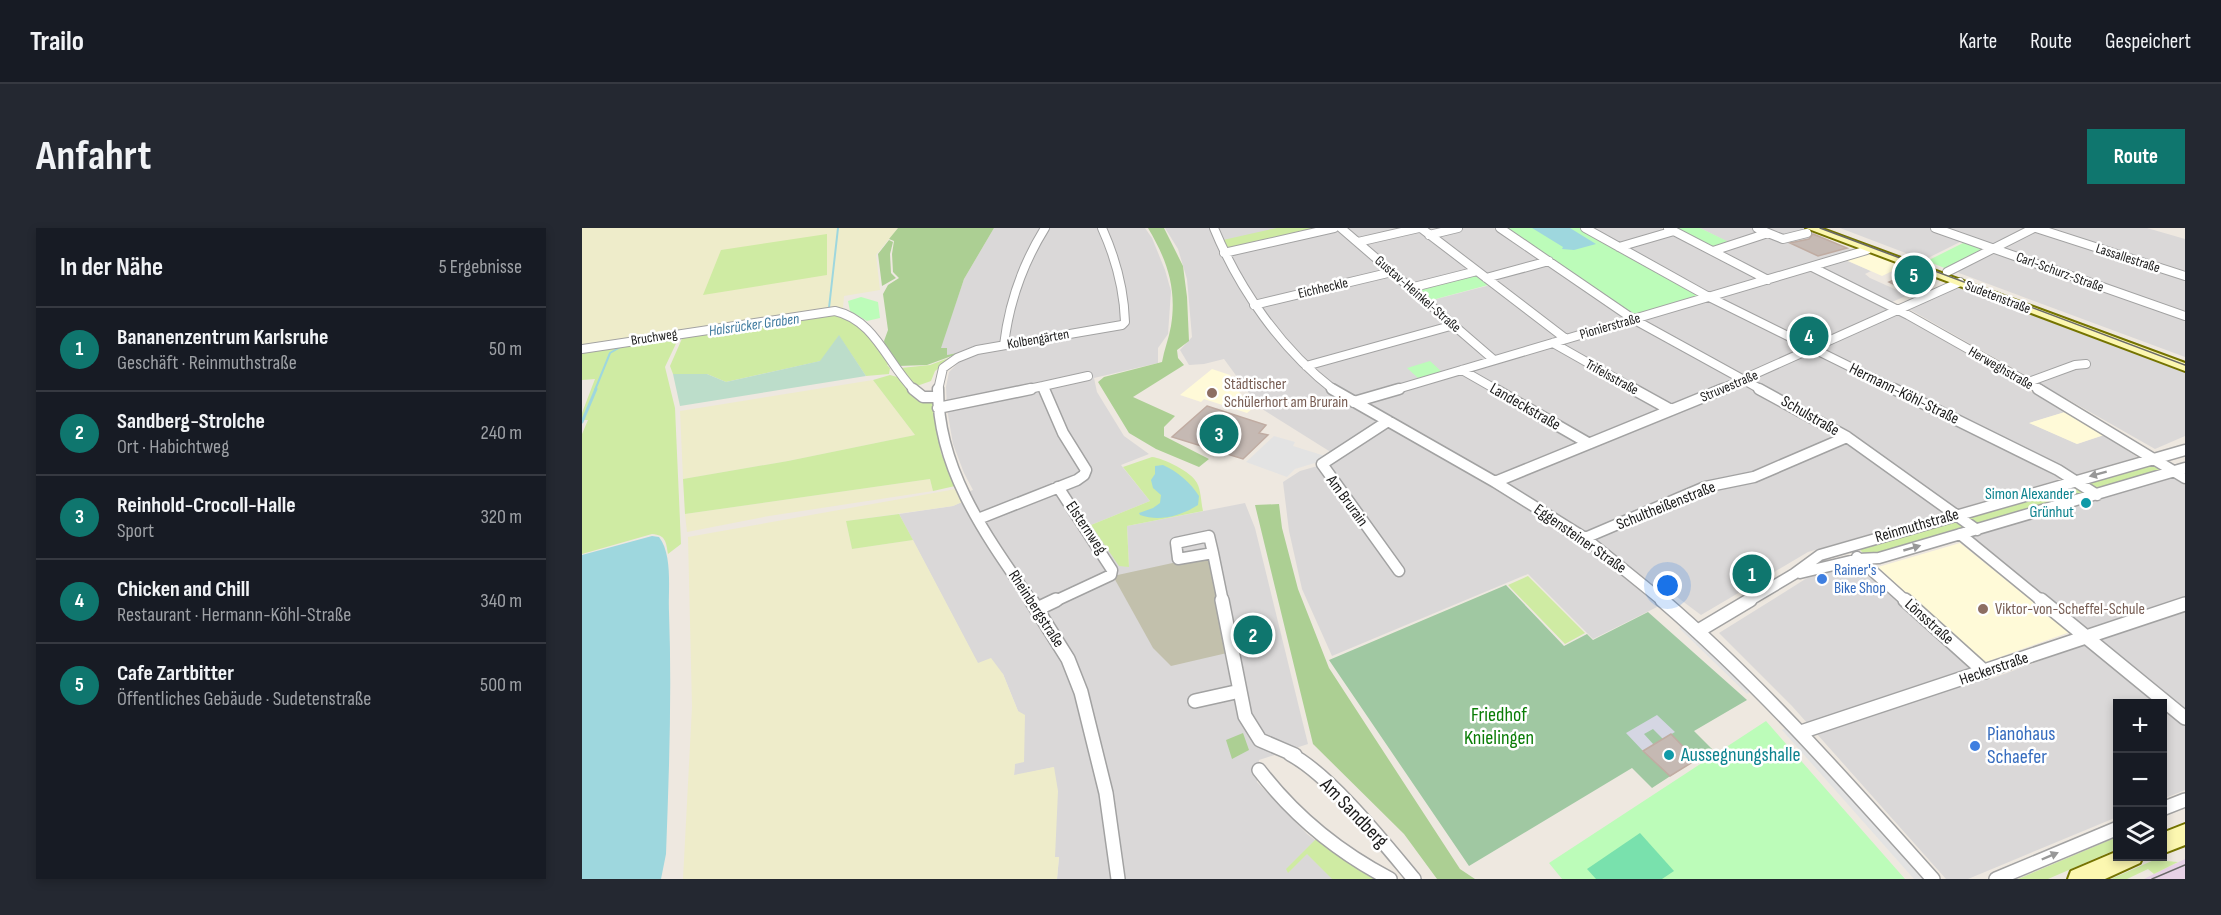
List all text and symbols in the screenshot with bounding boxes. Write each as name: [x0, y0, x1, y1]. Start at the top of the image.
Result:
text: Trailo: [30, 25, 84, 58]
text: Karte: [1959, 29, 1997, 54]
text: Route: [2030, 29, 2072, 54]
text: Gespeichert: [2105, 29, 2191, 54]
button: Route: [2087, 129, 2185, 184]
text: Anfahrt: [36, 131, 151, 182]
street label: Lassallestraße: [2094, 240, 2162, 276]
street label: Carl-Schurz-Straße: [2014, 248, 2106, 296]
text: In der Nähe: [60, 252, 163, 283]
street label: Gustav-Heinkel-Straße: [1371, 252, 1465, 336]
pin: 5: [1894, 252, 1934, 298]
text: 5 Ergebnisse: [439, 255, 522, 279]
street label: Eichheckle: [1296, 274, 1350, 302]
street label: Sudetenstraße: [1963, 277, 2033, 317]
water label: Halsrücker Graben: [708, 309, 800, 341]
street label: Pionierstraße: [1578, 309, 1642, 343]
pin: 4: [1790, 314, 1828, 358]
text: Bananenzentrum Karlsruhe: [117, 324, 328, 351]
street label: Bruchweg: [630, 325, 679, 349]
street label: Kolbengärten: [1006, 325, 1070, 353]
text: 1: [76, 337, 83, 361]
text: 50 m: [489, 337, 522, 361]
street label: Herweghstraße: [1966, 343, 2036, 393]
text: Geschäft · Reinmuthstraße: [117, 351, 297, 375]
street label: Trifelsstraße: [1582, 355, 1642, 399]
street label: Hermann-Köhl-Straße: [1846, 359, 1962, 429]
street label: Struvestraße: [1698, 366, 1760, 406]
place label: Städtischer Schülerhort am Brurain: [1224, 375, 1348, 412]
street label: Landeckstraße: [1486, 379, 1564, 435]
marker: Städtischer Schülerhort am Brurain: [1205, 386, 1219, 400]
street label: Schulstraße: [1778, 392, 1842, 440]
text: Sandberg-Strolche: [117, 408, 265, 435]
pin: 3: [1200, 412, 1238, 456]
text: 2: [75, 421, 84, 445]
text: 240 m: [481, 421, 522, 445]
text: Ort · Habichtweg: [117, 435, 229, 459]
one-way arrow: [2089, 470, 2108, 480]
street label: Am Brurain: [1321, 471, 1372, 530]
street label: Schultheißenstraße: [1614, 477, 1718, 535]
place label: Simon Alexander Grünhut: [1985, 485, 2074, 522]
text: Reinhold-Crocoll-Halle: [117, 492, 296, 519]
marker: Simon Alexander Grünhut: [2079, 496, 2093, 510]
street label: Elsternweg: [1061, 498, 1111, 558]
street label: Eggensteiner Straße: [1530, 500, 1630, 578]
text: 3: [75, 505, 84, 529]
text: 320 m: [480, 505, 522, 529]
street label: Reinmuthstraße: [1873, 505, 1961, 547]
text: Sport: [117, 519, 154, 543]
one-way arrow: [1903, 543, 1921, 552]
pin: 1: [1732, 552, 1772, 596]
place label: Rainer's Bike Shop: [1834, 561, 1886, 598]
street label: Rheinbergstraße: [1004, 567, 1068, 651]
your location: [1653, 571, 1682, 600]
marker: Rainer's Bike Shop: [1815, 572, 1829, 586]
text: Chicken and Chill: [117, 576, 250, 603]
text: 4: [75, 589, 84, 613]
text: 340 m: [480, 589, 522, 613]
street label: Lönsstraße: [1901, 595, 1957, 649]
place label: Viktor-von-Scheffel-Schule: [1995, 600, 2145, 619]
marker: Viktor-von-Scheffel-Schule: [1976, 602, 1990, 616]
text: Restaurant · Hermann-Köhl-Straße: [117, 603, 351, 627]
pin: 2: [1234, 612, 1272, 658]
street label: Heckerstraße: [1957, 648, 2031, 690]
text: Cafe Zartbitter: [117, 660, 234, 687]
text: 5: [75, 673, 84, 697]
text: 500 m: [480, 673, 522, 697]
text: Öffentliches Gebäude · Sudetenstraße: [117, 687, 371, 711]
map controls: [2113, 699, 2167, 861]
button: +: [2113, 699, 2167, 753]
park label: Friedhof Knielingen: [1464, 703, 1534, 750]
place label: Pianohaus Schaefer: [1987, 722, 2056, 769]
marker: Pianohaus Schaefer: [1968, 739, 1982, 753]
place label: Aussegnungshalle: [1680, 743, 1800, 767]
marker: Aussegnungshalle: [1662, 748, 1676, 762]
button: −: [2113, 753, 2167, 807]
street label: Am Sandberg: [1314, 772, 1393, 853]
button: layers: [2113, 807, 2167, 861]
one-way arrow: [2041, 851, 2059, 861]

